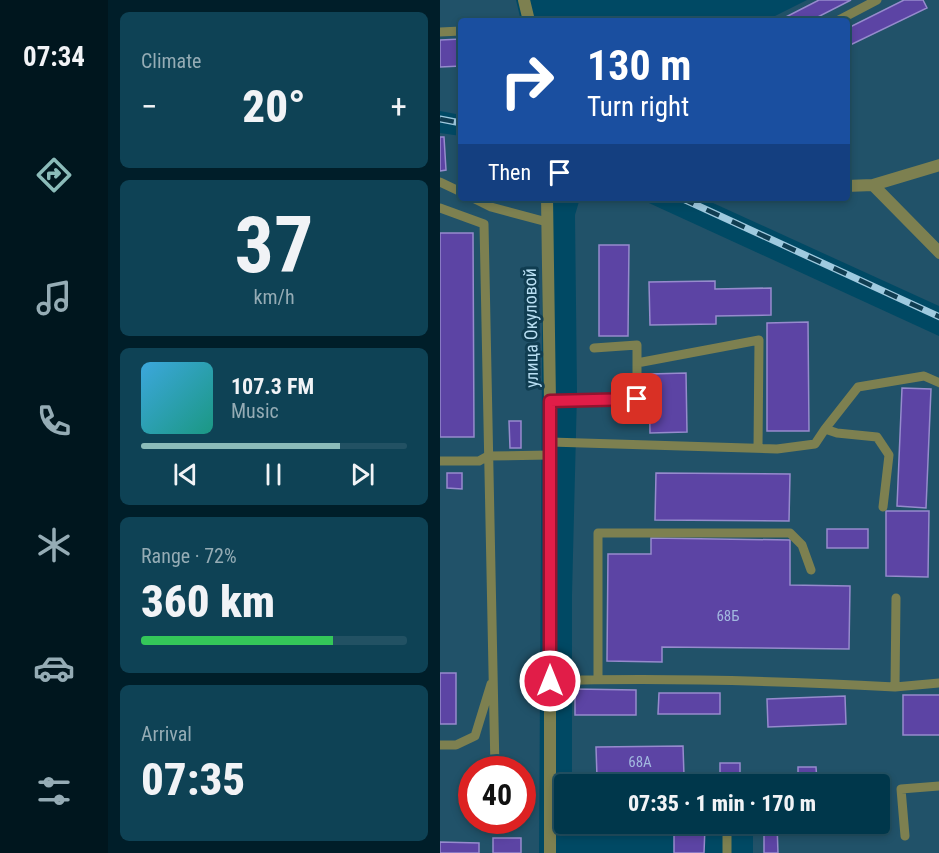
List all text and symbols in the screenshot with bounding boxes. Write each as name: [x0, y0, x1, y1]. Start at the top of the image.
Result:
text: 07:34: [23, 41, 85, 73]
text: 130 m: [587, 41, 692, 90]
icon: right: [488, 42, 566, 120]
text: Climate: [141, 49, 201, 73]
text: 20°: [242, 80, 306, 133]
text: −: [141, 87, 158, 126]
text: +: [391, 87, 407, 126]
text: Turn right: [587, 91, 689, 123]
icon: directions: [33, 154, 75, 196]
icon: arrive: [543, 156, 576, 189]
text: Then: [488, 160, 531, 185]
text: 37: [235, 200, 313, 291]
street label: улица Окуловой: [519, 268, 542, 388]
icon: music: [33, 277, 75, 319]
text: km/h: [253, 285, 295, 309]
pin: [611, 373, 662, 424]
text: 107.3 FM: [231, 374, 314, 399]
icon: arrive: [620, 382, 653, 415]
text: Music: [231, 399, 279, 423]
icon: phone: [33, 400, 75, 442]
icon: previous: [169, 458, 202, 491]
icon: pause: [257, 458, 290, 491]
icon: next: [346, 458, 379, 491]
icon: climate: [33, 524, 75, 566]
text: Range · 72%: [141, 544, 237, 568]
text: 360 km: [141, 575, 275, 628]
house number: 68Б: [716, 607, 740, 625]
icon: car: [33, 647, 75, 689]
position arrow: [518, 649, 582, 713]
text: Arrival: [141, 722, 192, 746]
text: 07:35: [141, 753, 245, 806]
house number: 68А: [628, 753, 652, 771]
speed limit sign: 40: [458, 756, 536, 834]
icon: filters: [33, 770, 75, 812]
text: 07:35 · 1 min · 170 m: [628, 791, 816, 816]

